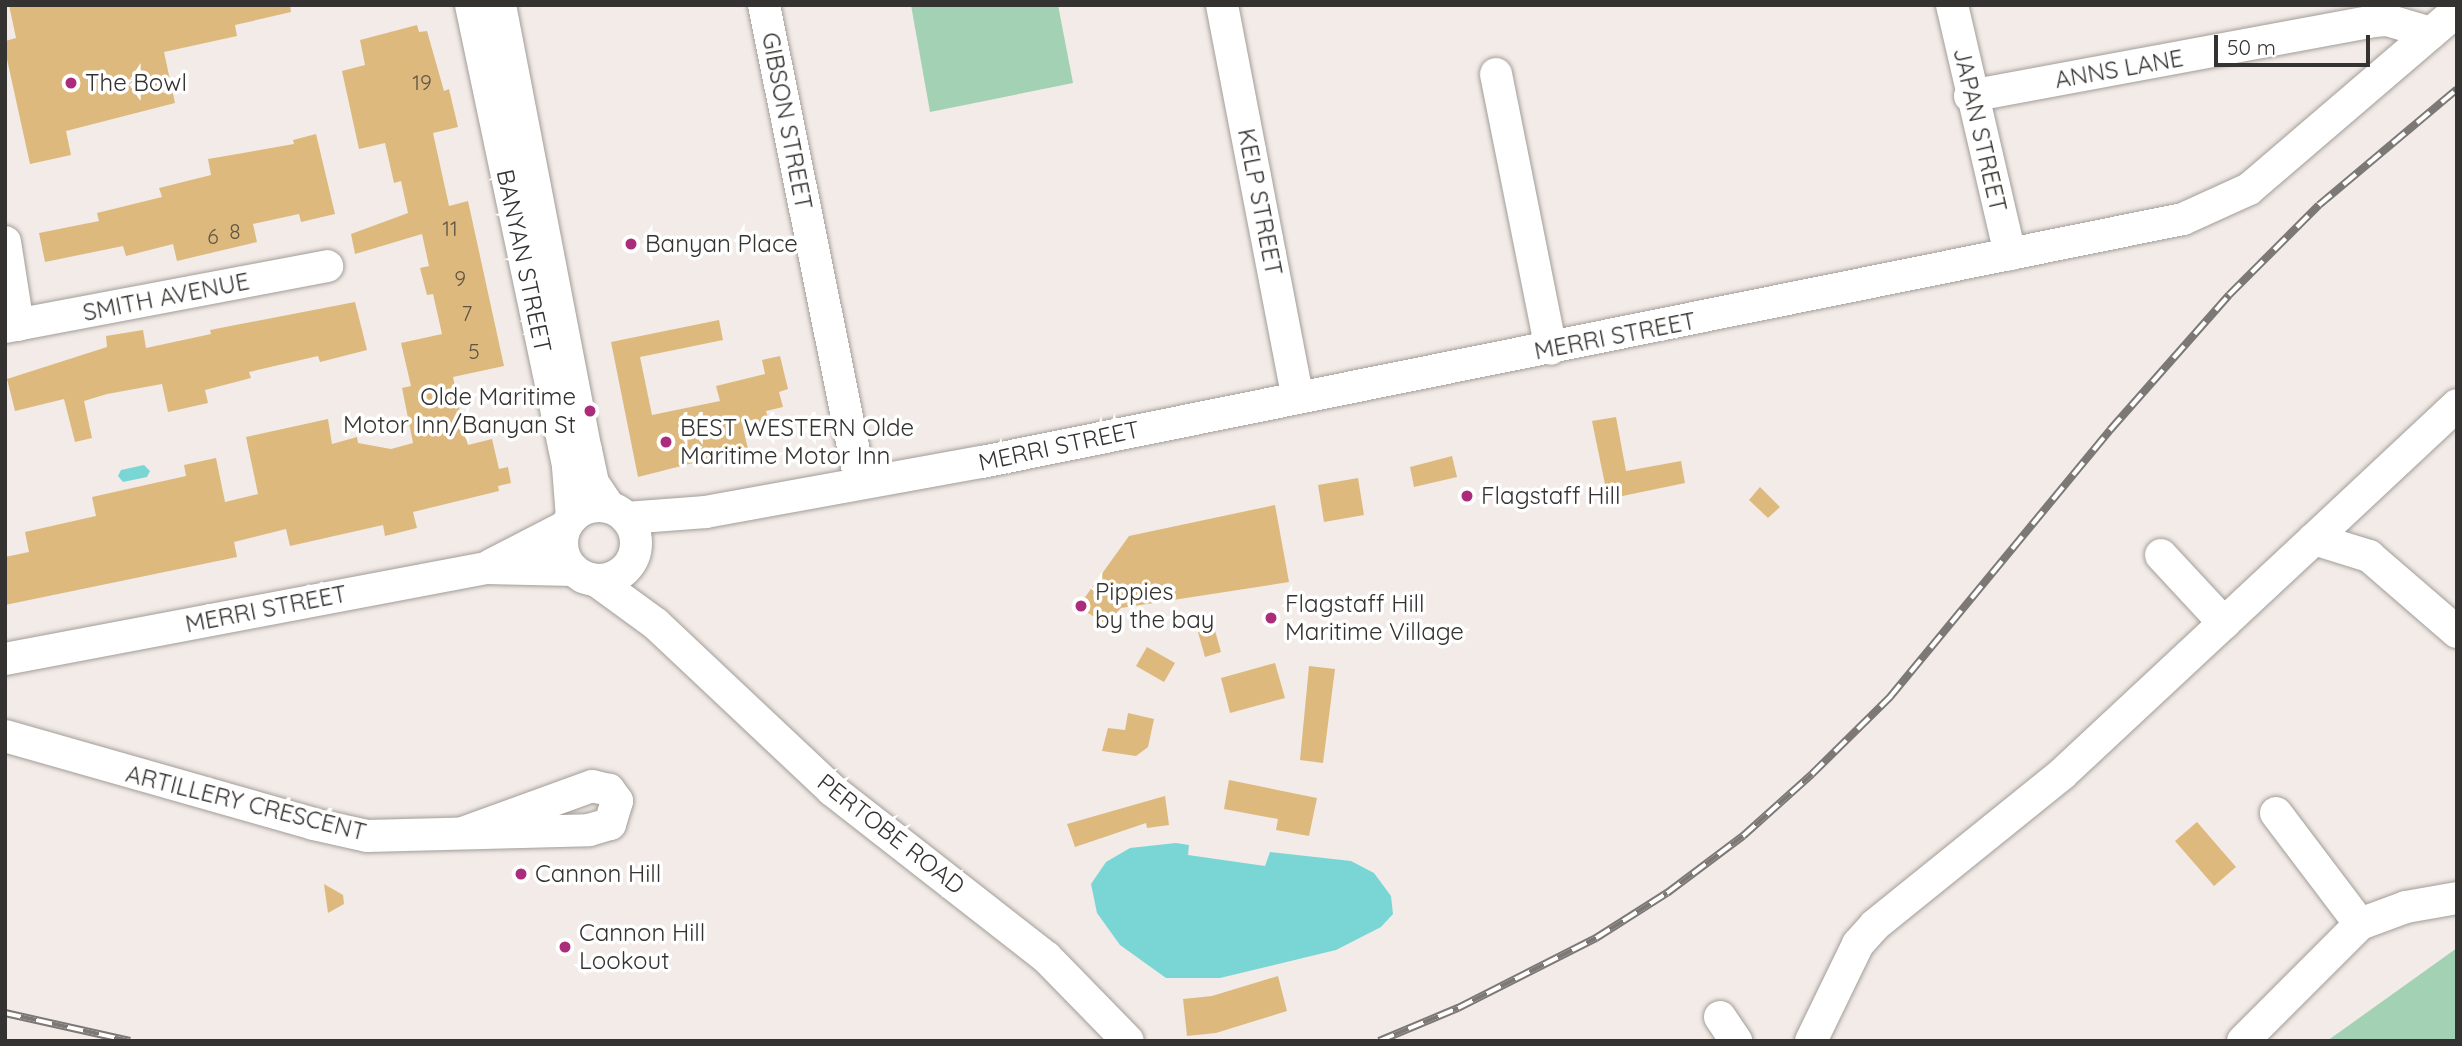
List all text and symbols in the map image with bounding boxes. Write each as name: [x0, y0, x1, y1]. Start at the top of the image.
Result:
scale bar: [2217, 21, 2373, 65]
street label: GIBSON STREET: [756, 30, 818, 212]
text: 50 m: [2227, 34, 2276, 60]
street label: ANNS LANE: [2053, 44, 2185, 94]
street label: JAPAN STREET: [1947, 45, 2013, 215]
place label: The Bowl: [85, 69, 187, 97]
house number: 19: [412, 69, 432, 95]
marker: The Bowl: [63, 75, 79, 91]
street label: KELP STREET: [1232, 126, 1288, 278]
street label: BANYAN STREET: [491, 167, 557, 355]
house number: 11: [442, 215, 458, 241]
house number: 8: [229, 218, 241, 244]
house number: 6: [207, 223, 219, 249]
place label: Banyan Place: [645, 230, 798, 258]
marker: Banyan Place: [623, 236, 639, 252]
house number: 9: [454, 265, 466, 291]
street label: SMITH AVENUE: [80, 267, 252, 327]
house number: 7: [462, 300, 472, 326]
street label: MERRI STREET: [1532, 306, 1698, 366]
house number: 5: [468, 338, 480, 364]
place label: Olde Maritime Motor Inn/Banyan St: [343, 383, 576, 439]
marker: Olde Maritime Motor Inn/Banyan St: [582, 403, 598, 419]
place label: BEST WESTERN Olde Maritime Motor Inn: [680, 414, 914, 470]
street label: MERRI STREET: [976, 415, 1142, 477]
marker: BEST WESTERN Olde Maritime Motor Inn: [658, 434, 674, 450]
place label: Flagstaff Hill: [1481, 482, 1621, 510]
marker: Flagstaff Hill: [1459, 488, 1475, 504]
place label: Pippies by the bay: [1095, 578, 1214, 634]
street label: MERRI STREET: [183, 579, 349, 639]
place label: Flagstaff Hill Maritime Village: [1285, 590, 1464, 646]
marker: Pippies by the bay: [1073, 598, 1089, 614]
marker: Flagstaff Hill Maritime Village: [1263, 610, 1279, 626]
street label: ARTILLERY CRESCENT: [123, 759, 369, 847]
street label: PERTOBE ROAD: [812, 768, 970, 900]
place label: Cannon Hill: [535, 860, 661, 888]
marker: Cannon Hill: [513, 866, 529, 882]
place label: Cannon Hill Lookout: [579, 919, 705, 975]
marker: Cannon Hill Lookout: [557, 939, 573, 955]

